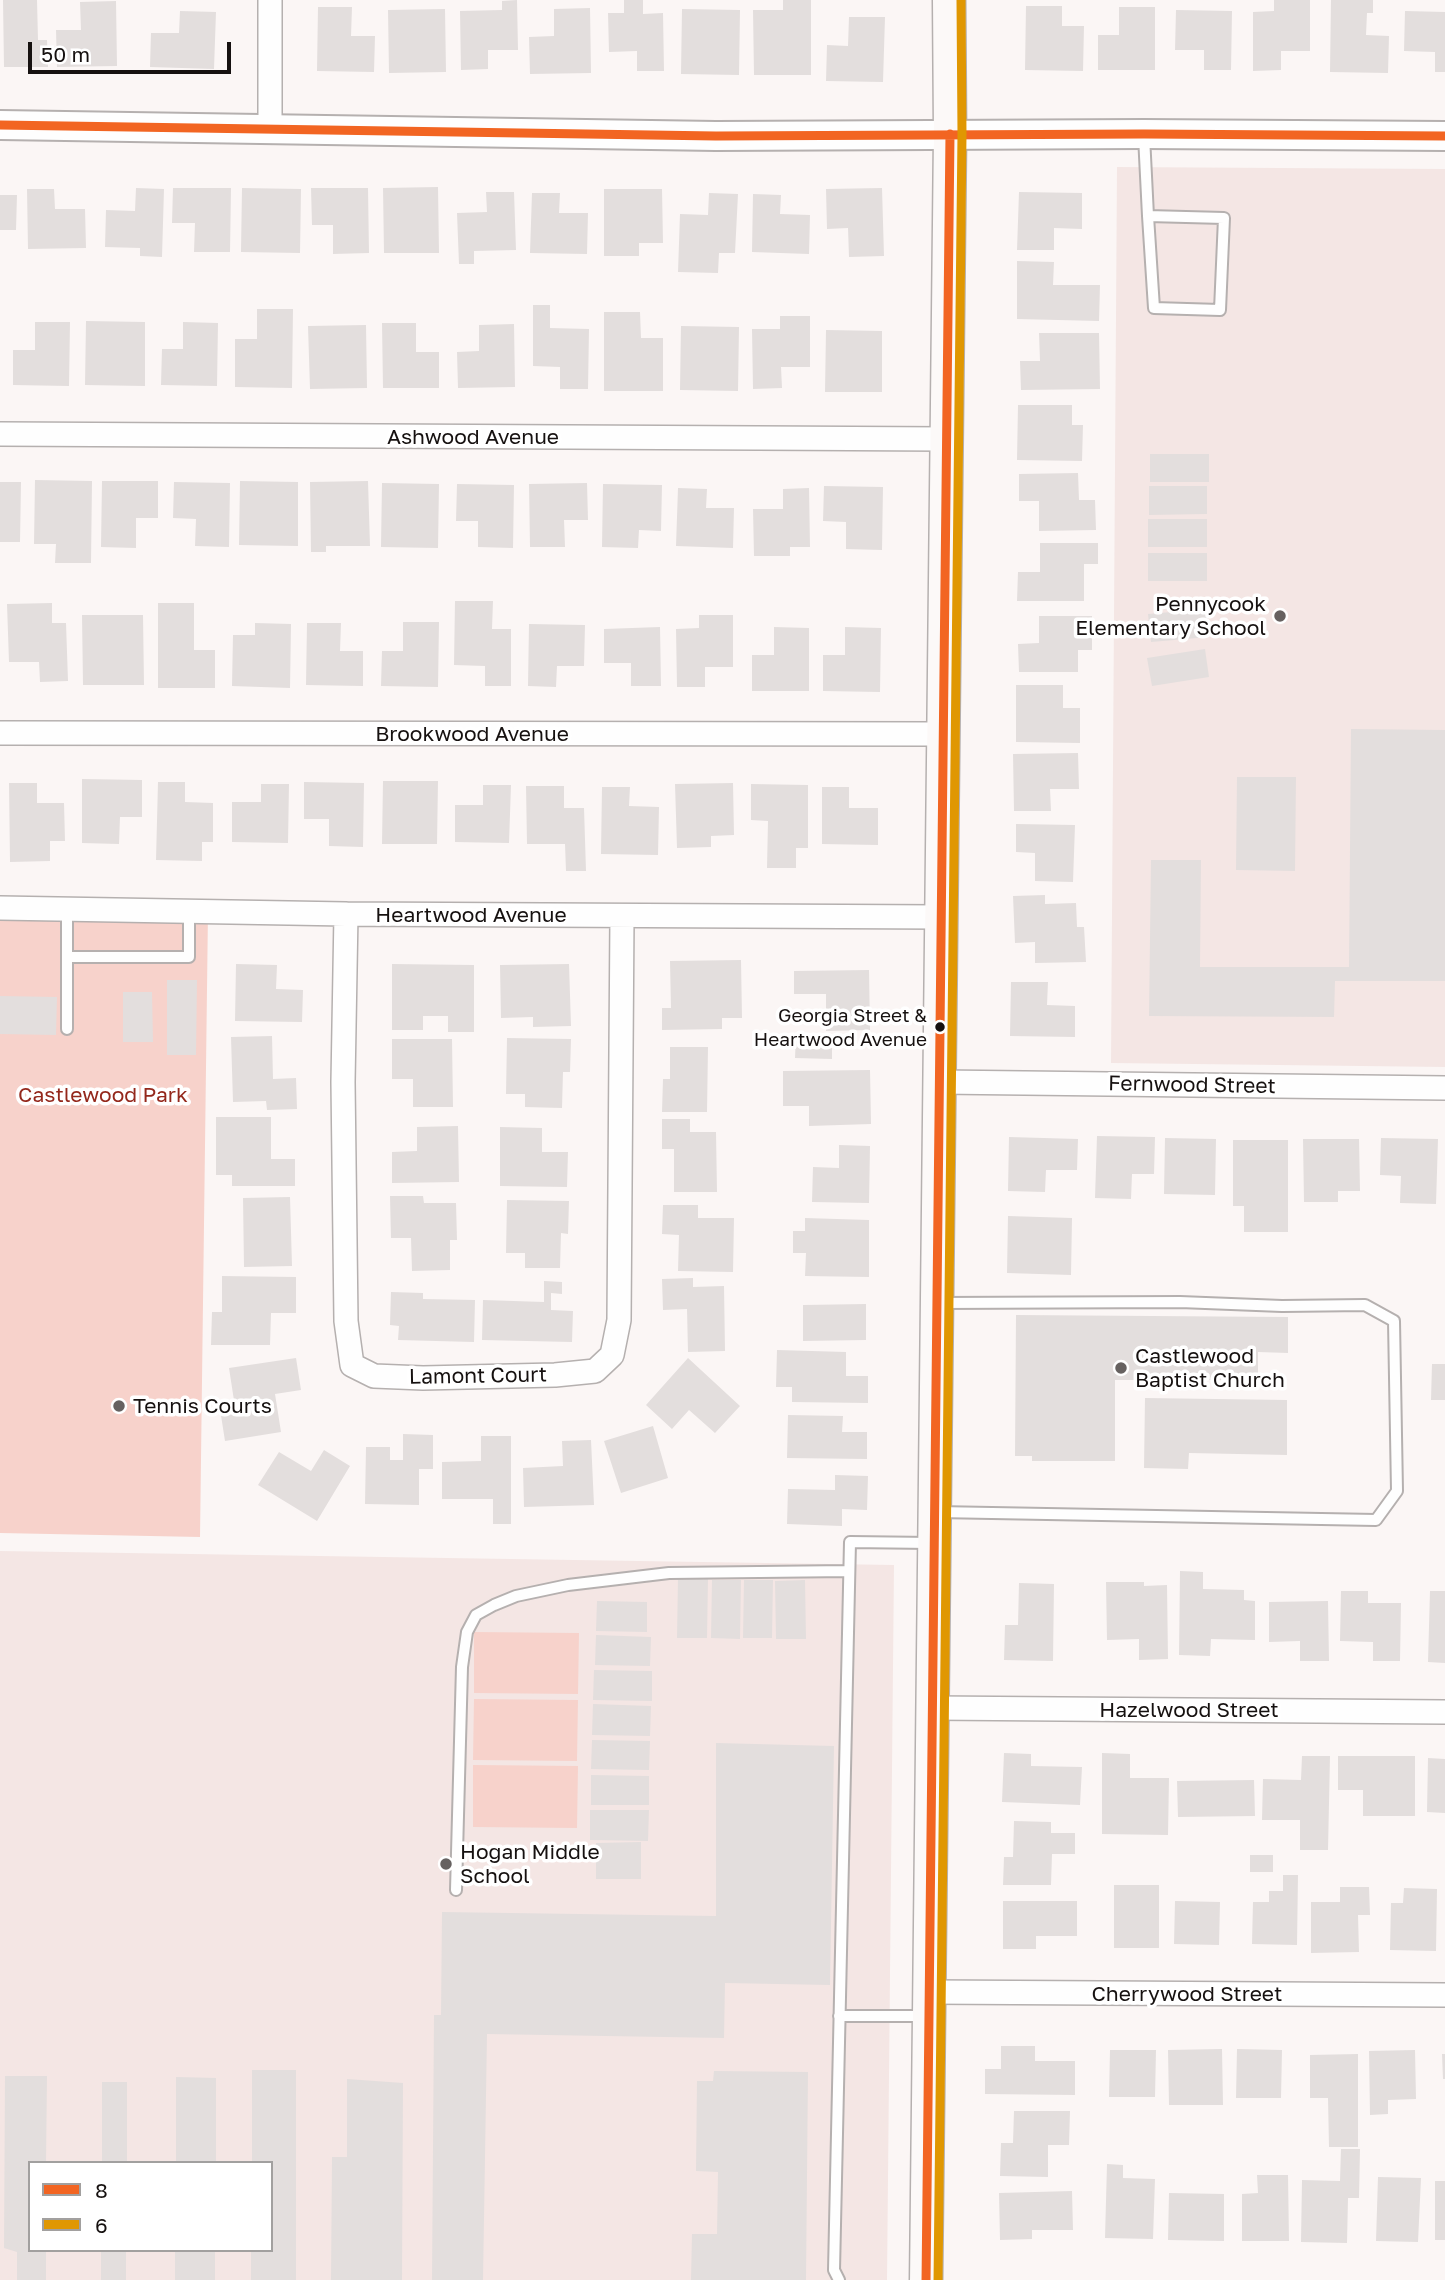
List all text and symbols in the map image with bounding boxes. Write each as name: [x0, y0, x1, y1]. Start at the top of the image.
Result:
scale bar: [32, 28, 234, 72]
text: 50 m: [41, 41, 90, 67]
street label: Ashwood Avenue: [387, 424, 559, 450]
place label: Pennycook Elementary School: [1075, 591, 1266, 641]
marker: Pennycook Elementary School: [1272, 608, 1288, 624]
street label: Brookwood Avenue: [375, 721, 569, 747]
street label: Heartwood Avenue: [375, 902, 567, 928]
place label: Georgia Street & Heartwood Avenue: [754, 1005, 927, 1049]
marker: Georgia Street & Heartwood Avenue: [933, 1020, 947, 1034]
street label: Fernwood Street: [1108, 1071, 1276, 1099]
park label: Castlewood Park: [18, 1082, 188, 1108]
place label: Castlewood Baptist Church: [1135, 1343, 1285, 1393]
marker: Castlewood Baptist Church: [1113, 1360, 1129, 1376]
street label: Lamont Court: [409, 1362, 547, 1390]
place label: Tennis Courts: [133, 1393, 272, 1419]
marker: Tennis Courts: [111, 1398, 127, 1414]
street label: Hazelwood Street: [1099, 1697, 1279, 1723]
place label: Hogan Middle School: [460, 1839, 600, 1889]
marker: Hogan Middle School: [438, 1856, 454, 1872]
street label: Cherrywood Street: [1092, 1981, 1282, 2007]
legend: [28, 2161, 273, 2252]
text: 8: [95, 2177, 108, 2203]
text: 6: [95, 2212, 108, 2238]

